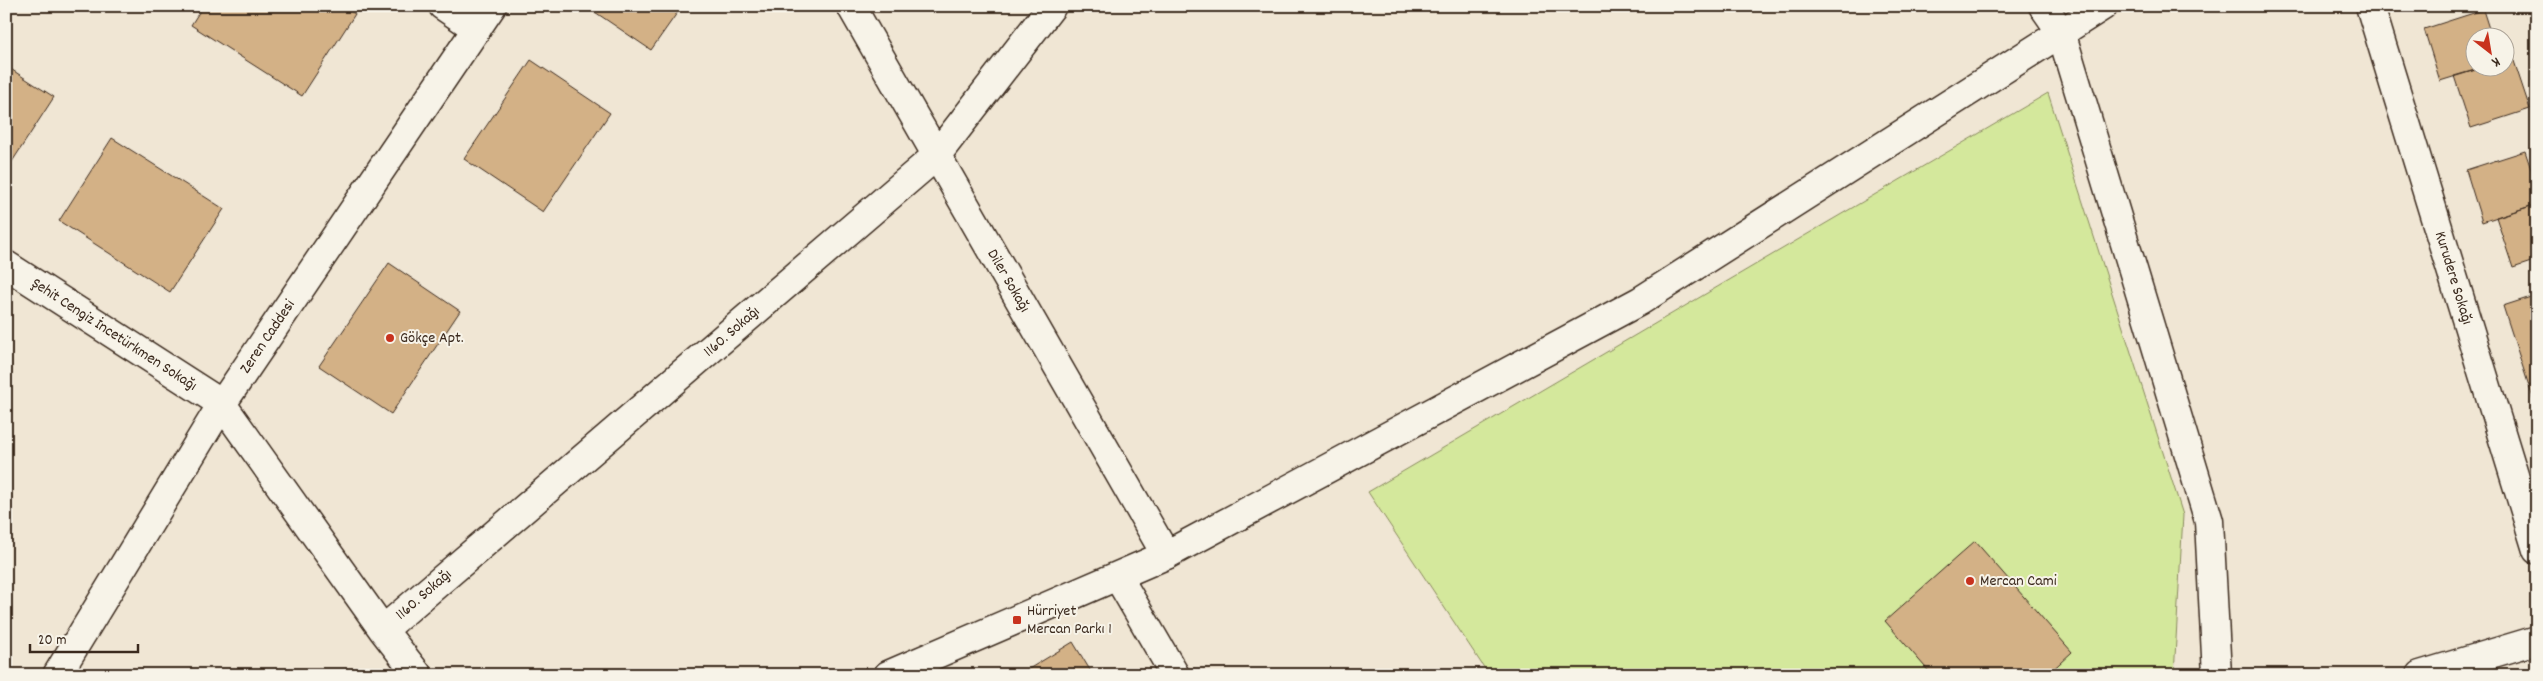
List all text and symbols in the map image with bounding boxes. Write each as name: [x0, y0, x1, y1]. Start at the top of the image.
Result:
north arrow: [2466, 28, 2516, 78]
text: K: [2487, 51, 2504, 72]
street label: Kurudere Sokağı: [2428, 228, 2478, 328]
street label: Diler Sokağı: [981, 245, 1035, 317]
street label: Şehit Cengiz İncetürkmen Sokağı: [27, 273, 201, 397]
street label: Zeren Caddesi: [235, 295, 301, 379]
street label: 1160. Sokağı: [699, 301, 765, 363]
place label: Gökçe Apt.: [400, 327, 464, 350]
marker: Gökçe Apt.: [384, 332, 396, 344]
street label: 1160. Sokağı: [391, 564, 457, 626]
place label: Mercan Cami: [1980, 570, 2057, 593]
marker: Mercan Cami: [1964, 575, 1976, 587]
place label: Hürriyet Mercan Parkı 1: [1027, 600, 1112, 641]
marker: Hürriyet Mercan Parkı 1: [1011, 614, 1023, 626]
scale bar: [30, 621, 138, 653]
text: 20 m: [38, 630, 66, 652]

